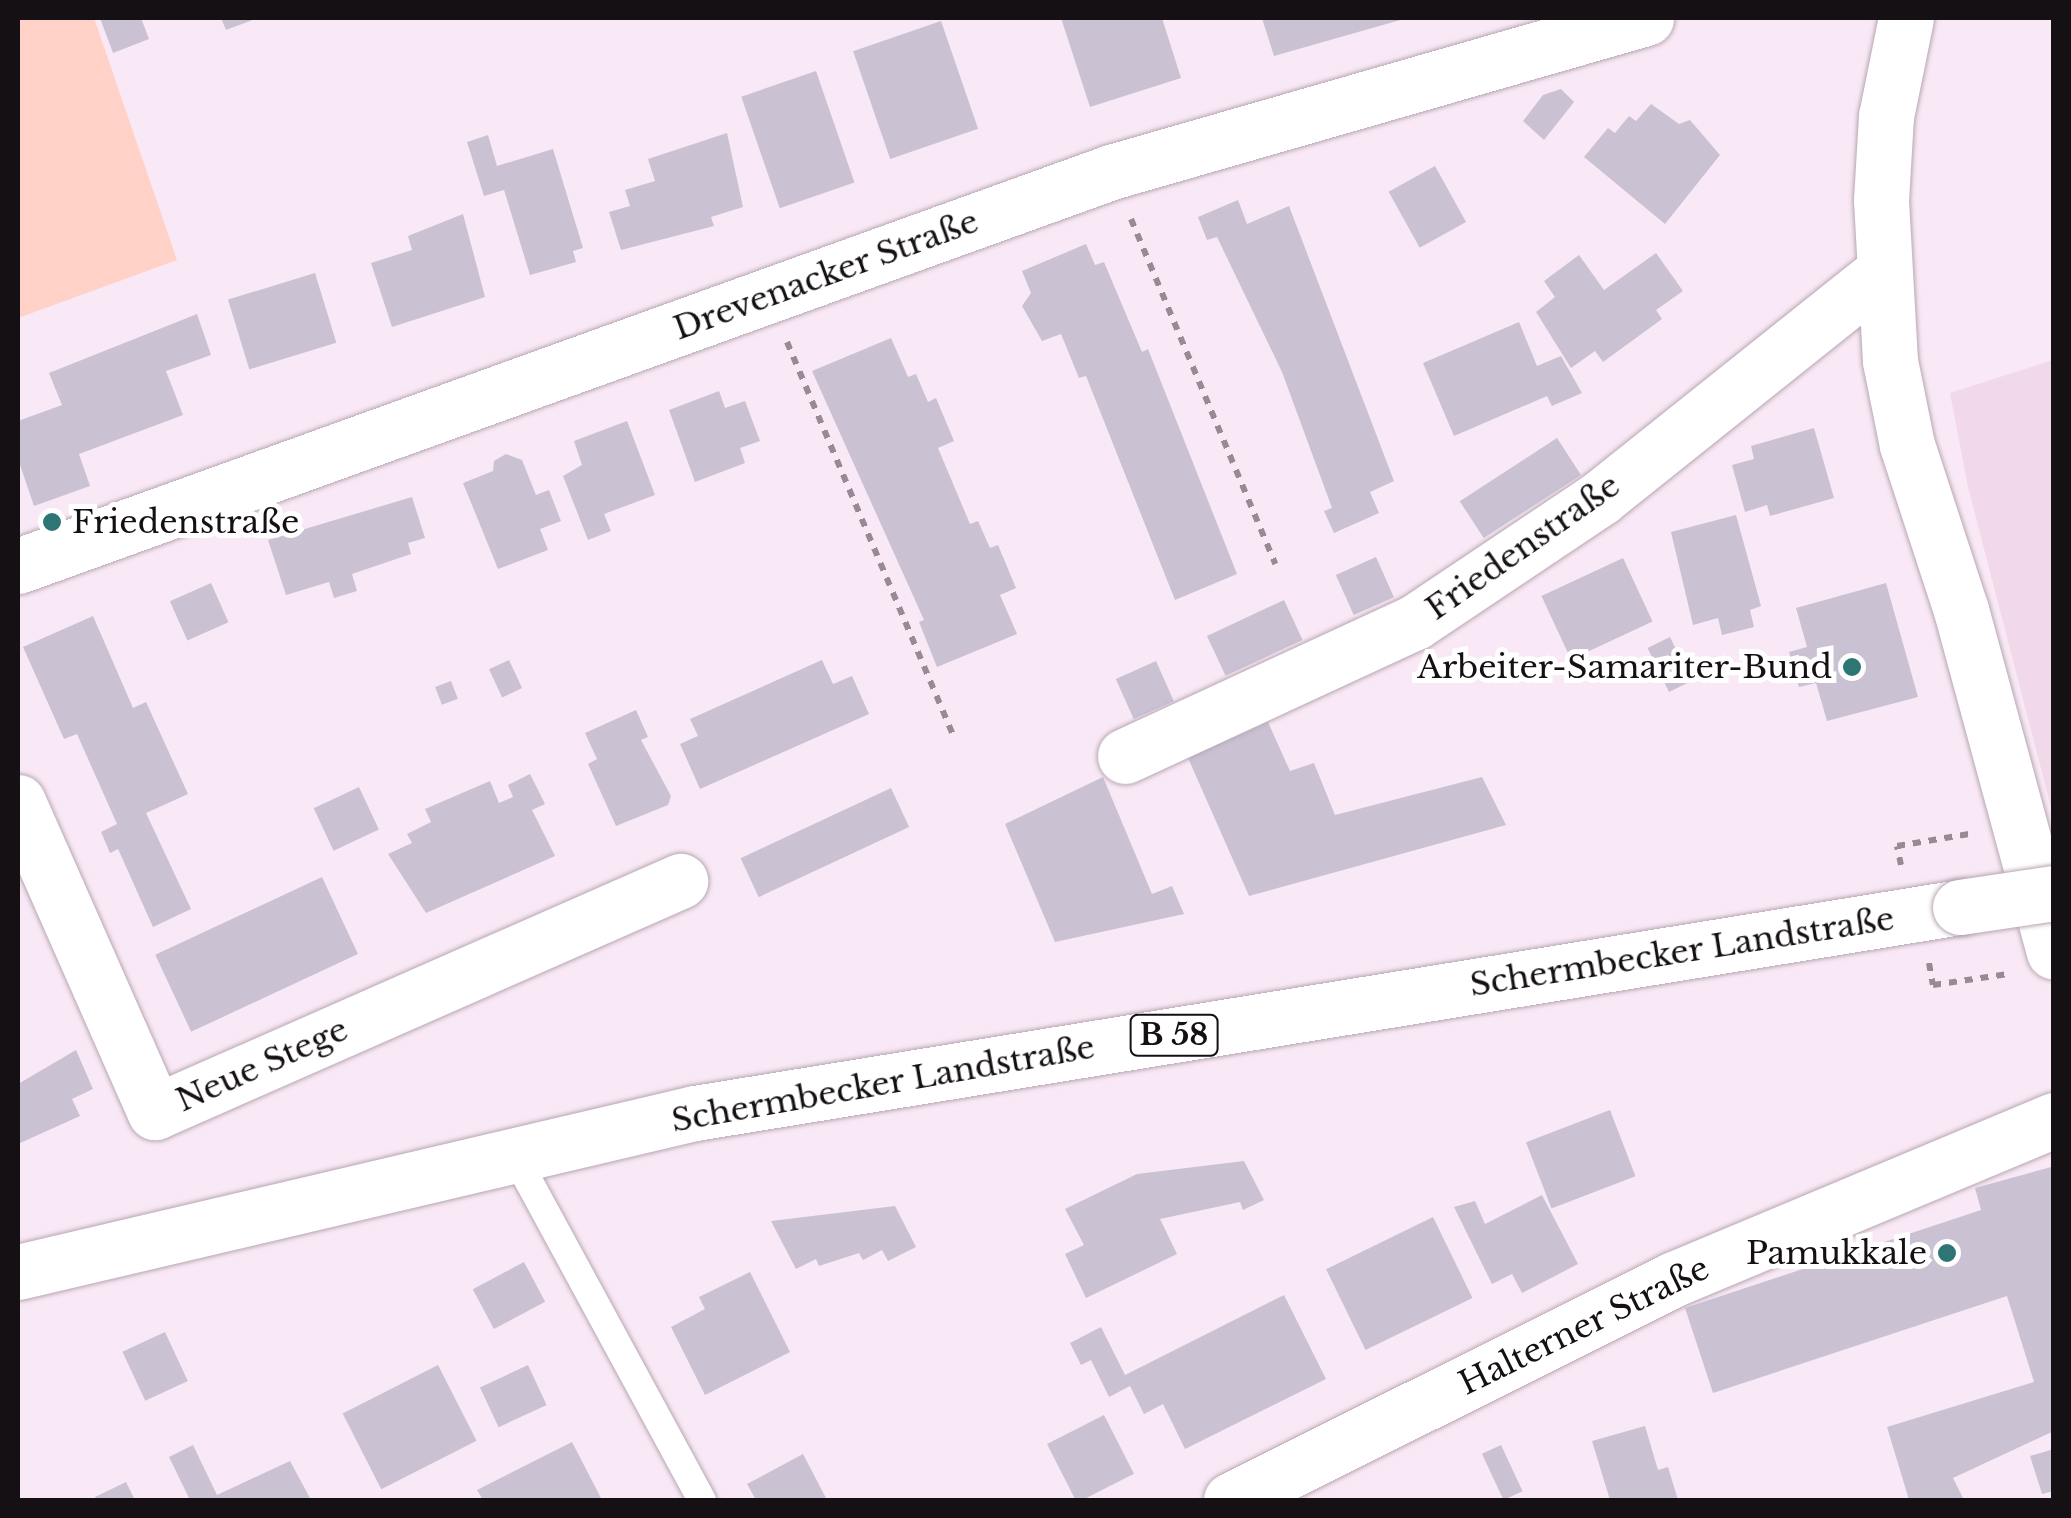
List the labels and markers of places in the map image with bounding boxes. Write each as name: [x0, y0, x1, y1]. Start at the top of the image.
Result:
place label: Friedenstraße: [72, 503, 299, 541]
marker: Friedenstraße: [41, 511, 63, 533]
place label: Arbeiter-Samariter-Bund: [1417, 648, 1832, 686]
marker: Arbeiter-Samariter-Bund: [1841, 656, 1863, 678]
place label: Pamukkale: [1746, 1234, 1927, 1272]
marker: Pamukkale: [1936, 1242, 1958, 1264]

